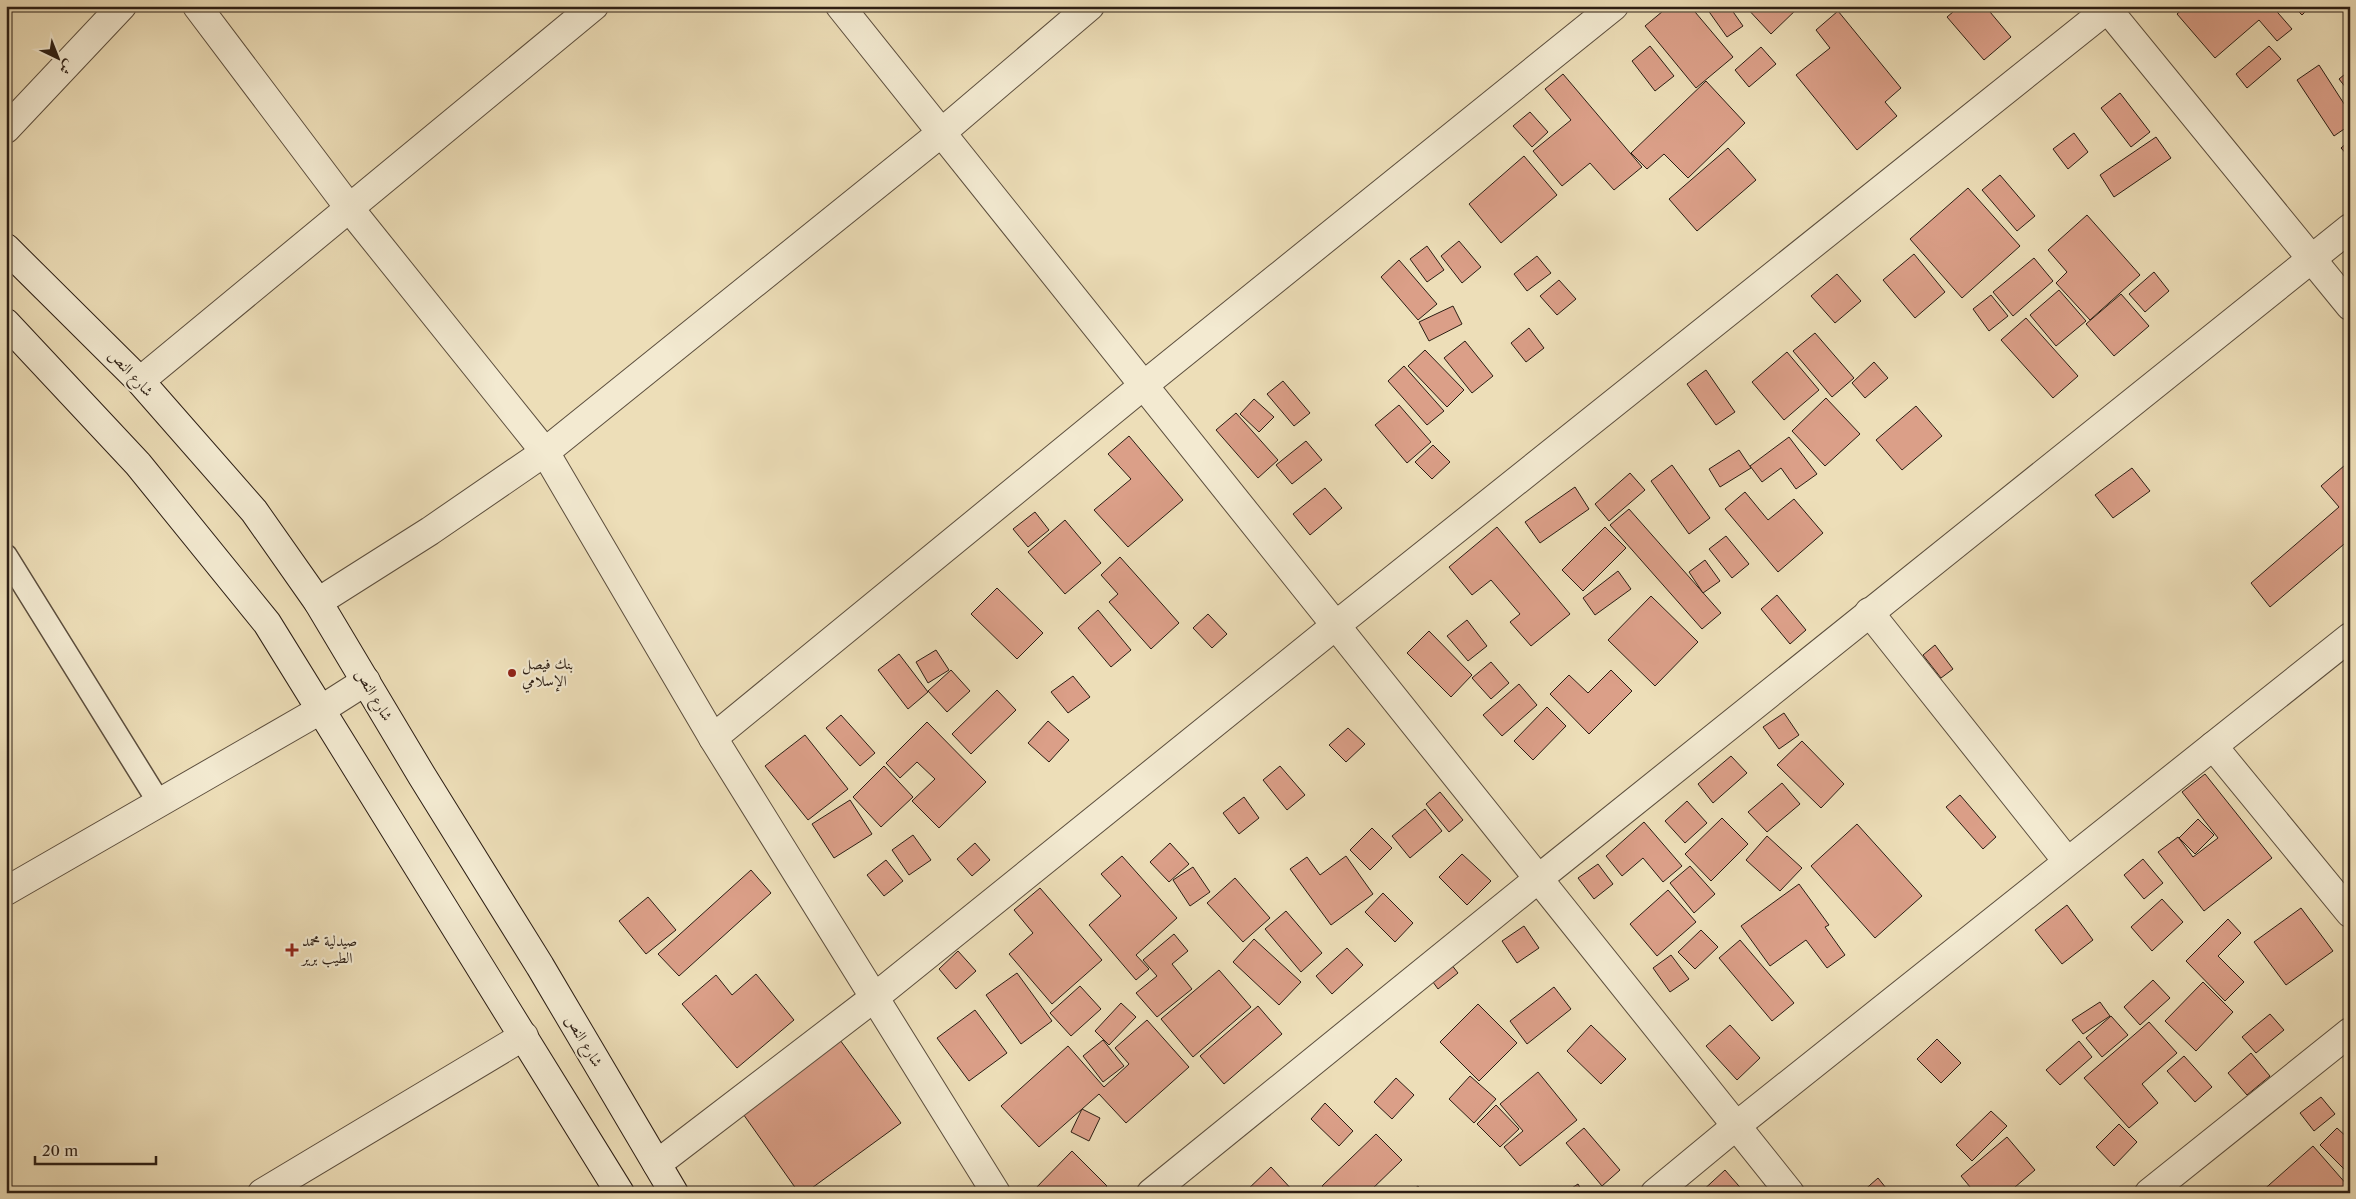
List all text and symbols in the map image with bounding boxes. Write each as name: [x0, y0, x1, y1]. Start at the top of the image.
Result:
north arrow: [32, 32, 82, 82]
text: ش: [56, 56, 78, 79]
street label: شارع النص: [102, 345, 158, 403]
place label: بنك فيصل الإسلامي: [522, 654, 573, 693]
street label: شارع النص: [348, 665, 397, 726]
marker: بنك فيصل الإسلامي: [506, 667, 518, 679]
place label: صيدلية محمد الطيب برير: [300, 931, 357, 968]
marker: صيدلية محمد الطيب برير: [286, 944, 298, 956]
street label: شارع النص: [558, 1011, 607, 1072]
scale bar: [35, 1134, 156, 1166]
text: 20 m: [42, 1141, 78, 1160]

